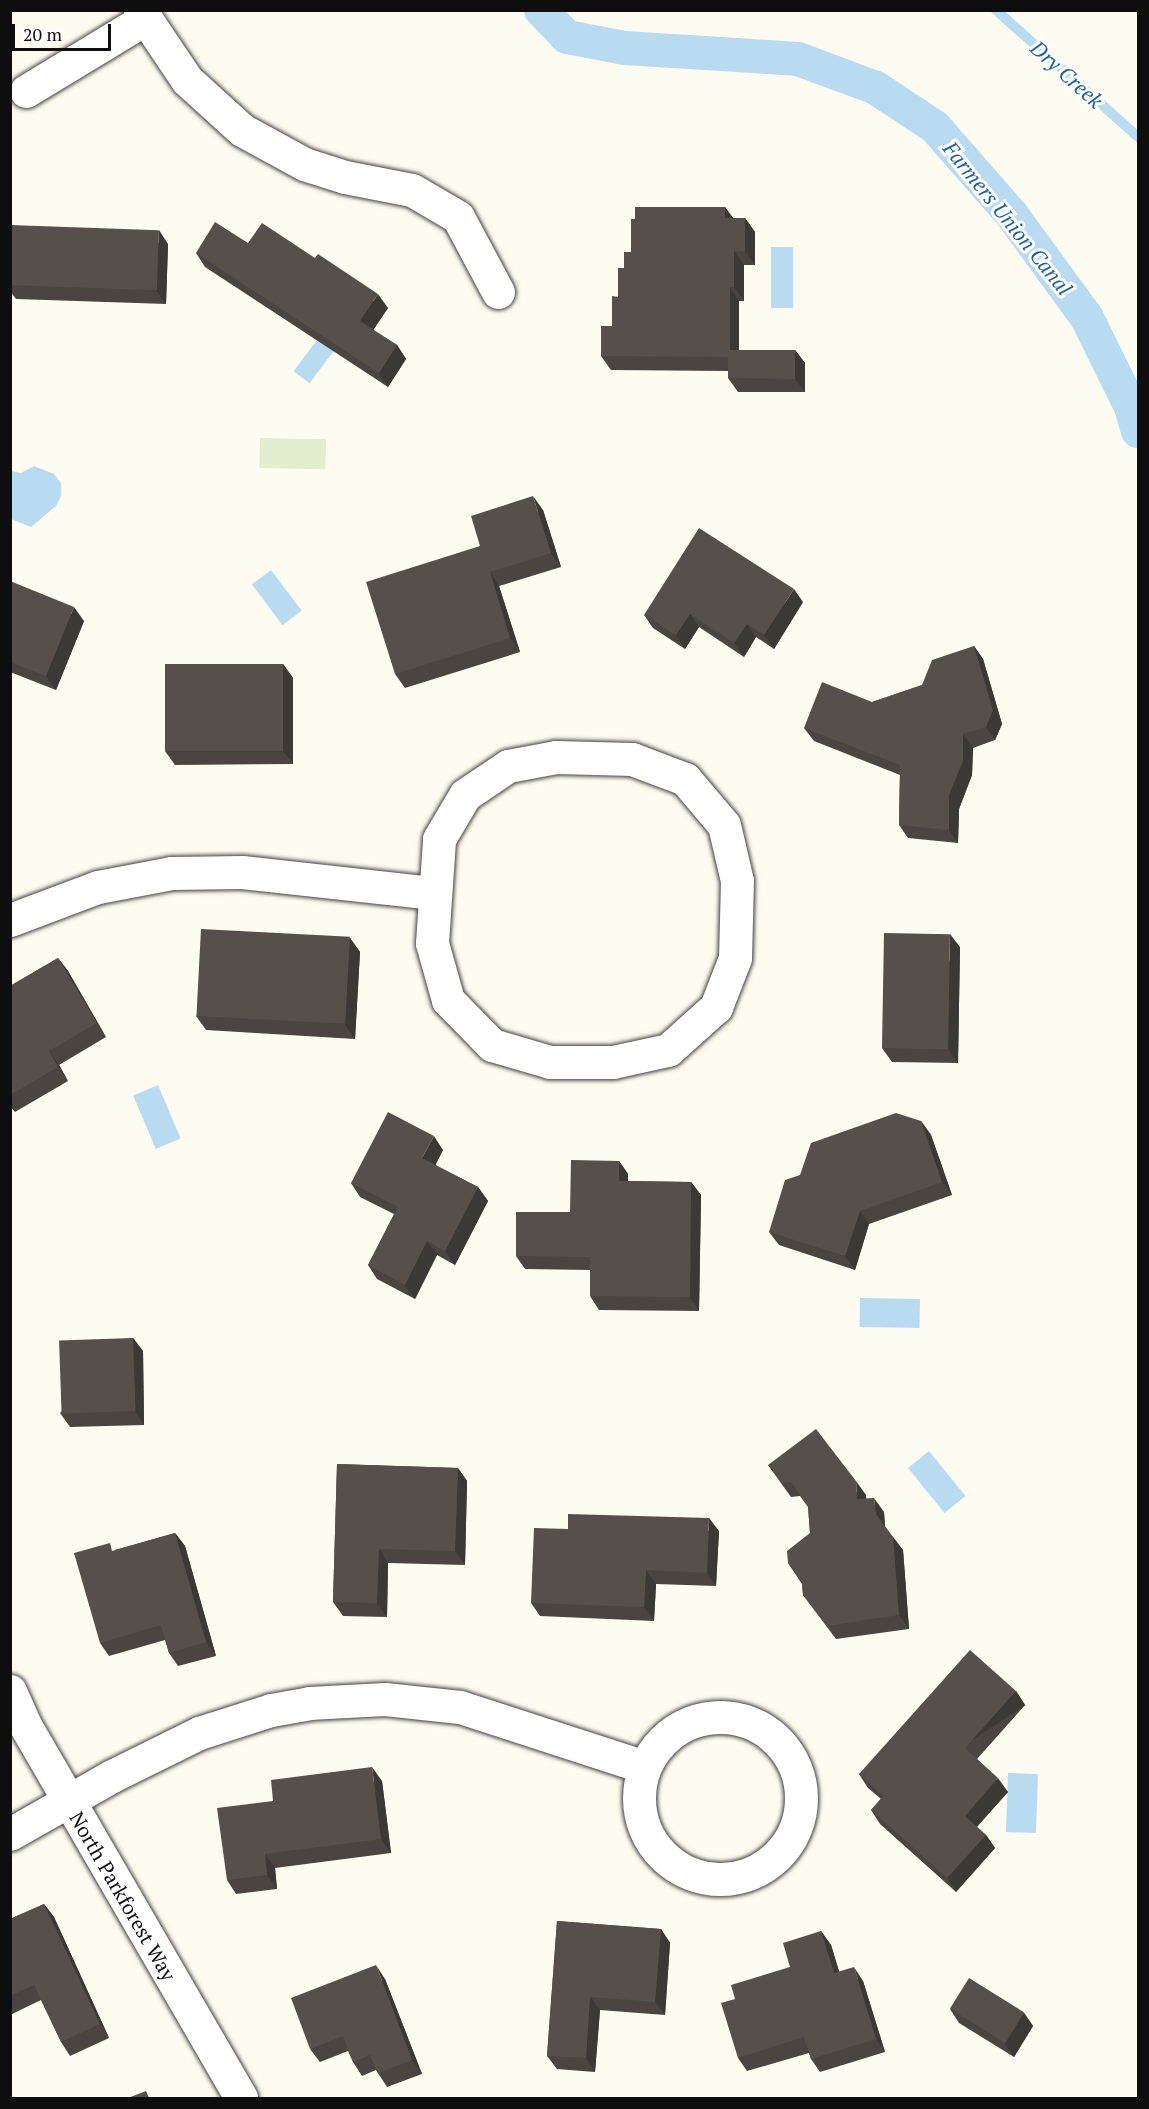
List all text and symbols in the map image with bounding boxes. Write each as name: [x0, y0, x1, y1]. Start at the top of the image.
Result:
scale bar: [15, 12, 114, 50]
text: 20 m: [23, 22, 62, 46]
water label: Dry Creek: [1026, 35, 1108, 113]
water label: Farmers Union Canal: [938, 136, 1078, 300]
street label: North Parkforest Way: [65, 1807, 181, 1985]

